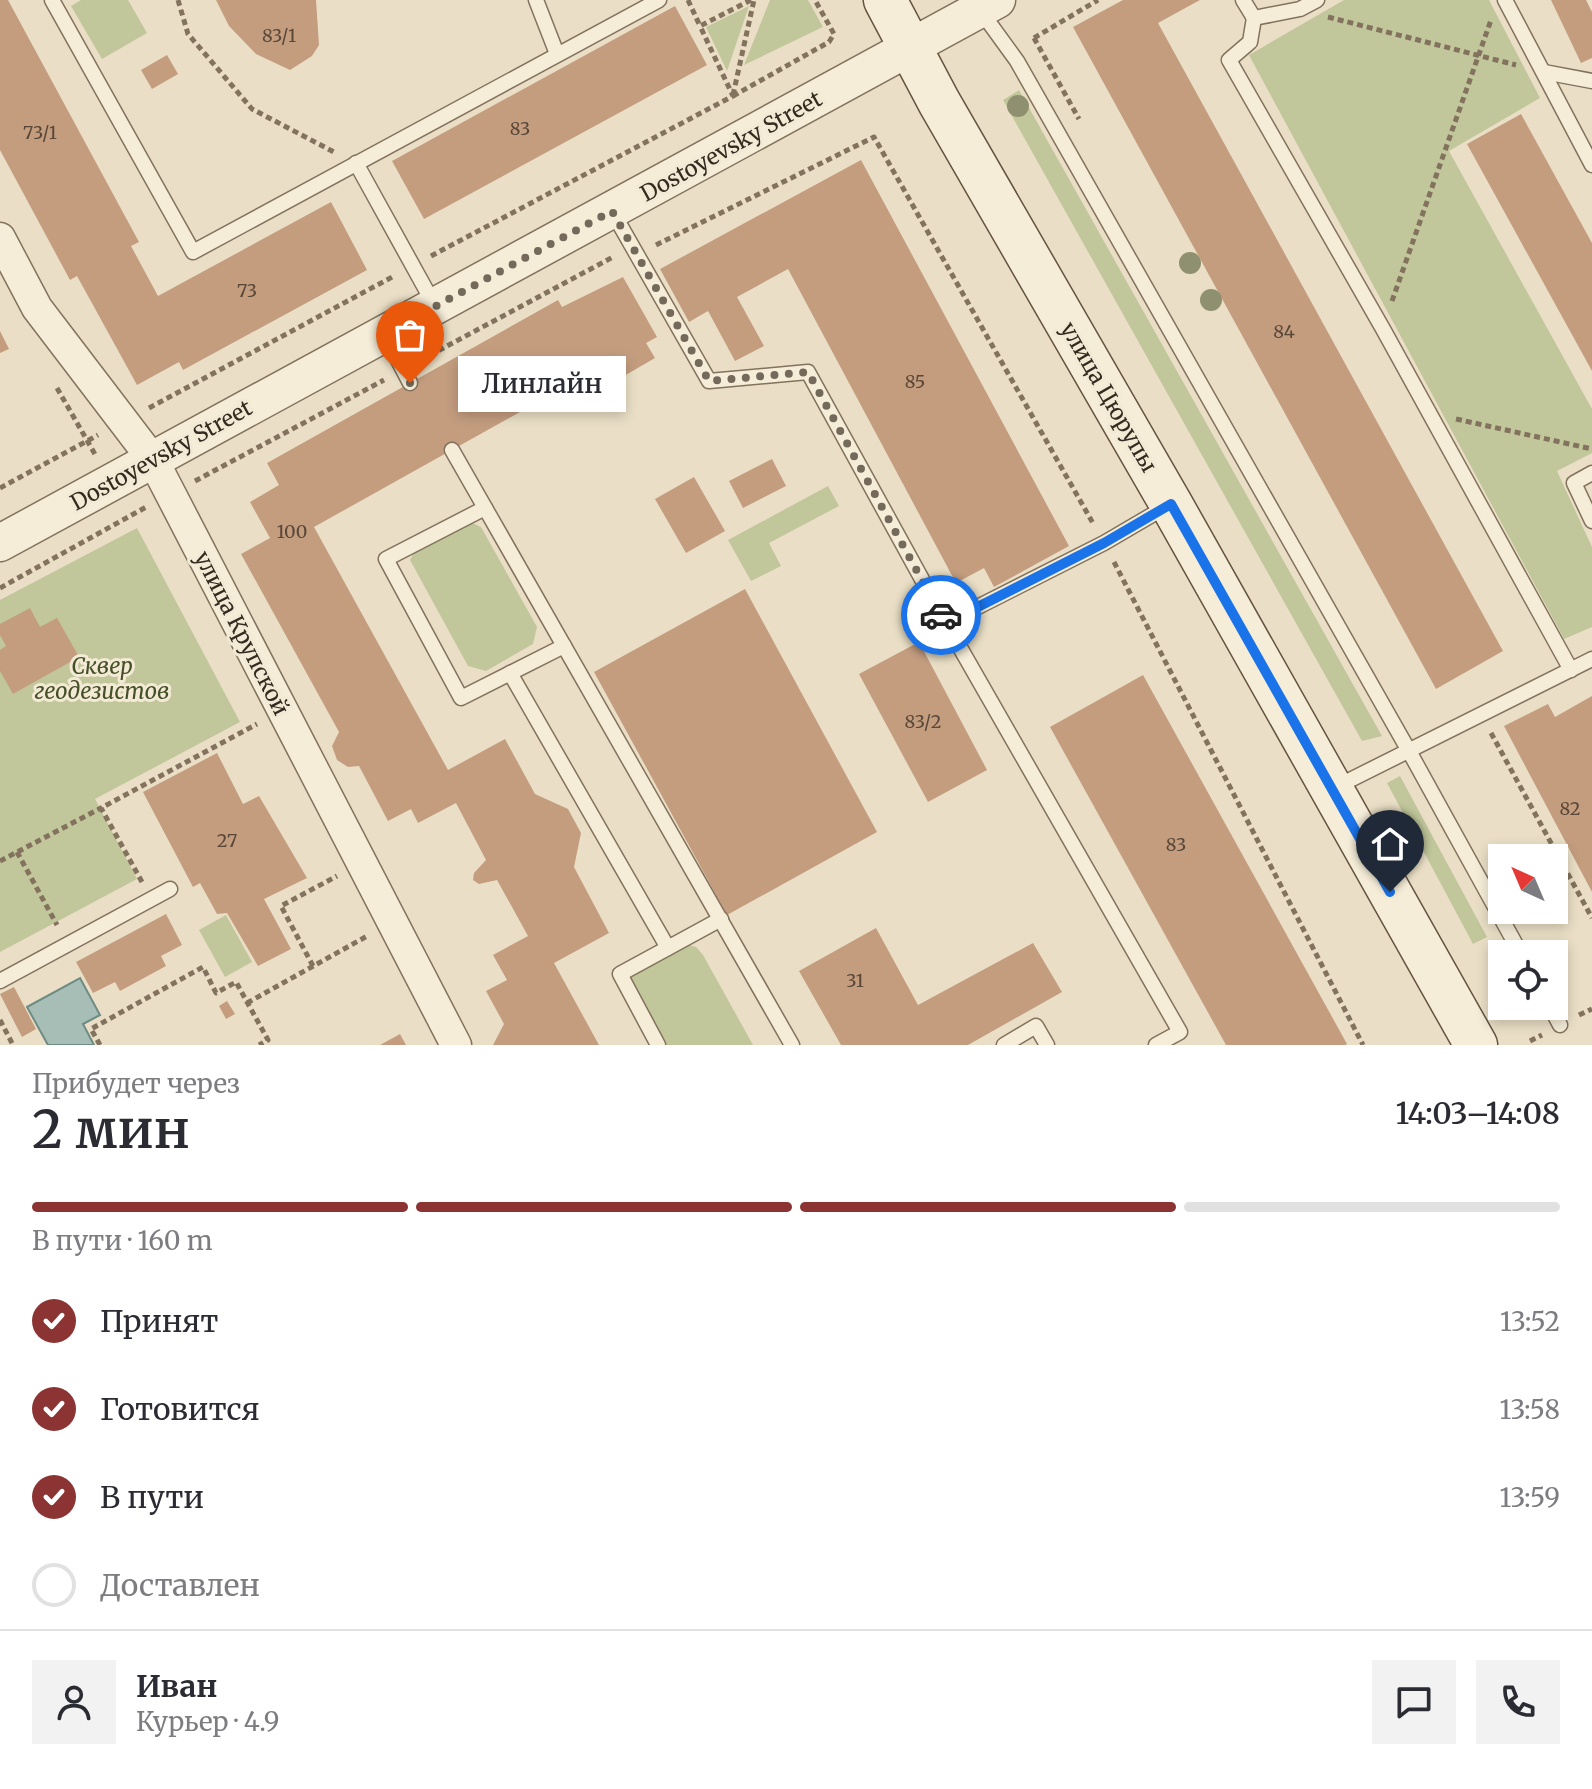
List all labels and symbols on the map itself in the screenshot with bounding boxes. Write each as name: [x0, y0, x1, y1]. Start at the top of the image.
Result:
house number: 83/1: [262, 24, 296, 47]
street label: Dostoyevsky Street: [635, 84, 827, 208]
house number: 83: [510, 117, 530, 140]
house number: 73/1: [23, 121, 57, 144]
house number: 73: [237, 279, 257, 302]
pin: [376, 301, 444, 383]
street label: улица Цюрупы: [1055, 317, 1163, 477]
house number: 84: [1273, 320, 1295, 343]
callout: Линлайн: [458, 355, 626, 411]
house number: 85: [905, 370, 925, 393]
street label: Dostoyevsky Street: [65, 393, 257, 517]
house number: 100: [277, 520, 307, 543]
street label: улица Крупской: [189, 546, 295, 720]
courier: [901, 575, 981, 655]
park label: Сквер геодезистов: [35, 652, 169, 705]
house number: 83/2: [905, 710, 941, 733]
house number: 82: [1559, 797, 1581, 820]
pin: [1356, 810, 1424, 892]
house number: 27: [217, 829, 237, 852]
house number: 83: [1166, 833, 1186, 856]
north arrow: [1488, 844, 1568, 924]
house number: 31: [846, 969, 864, 992]

